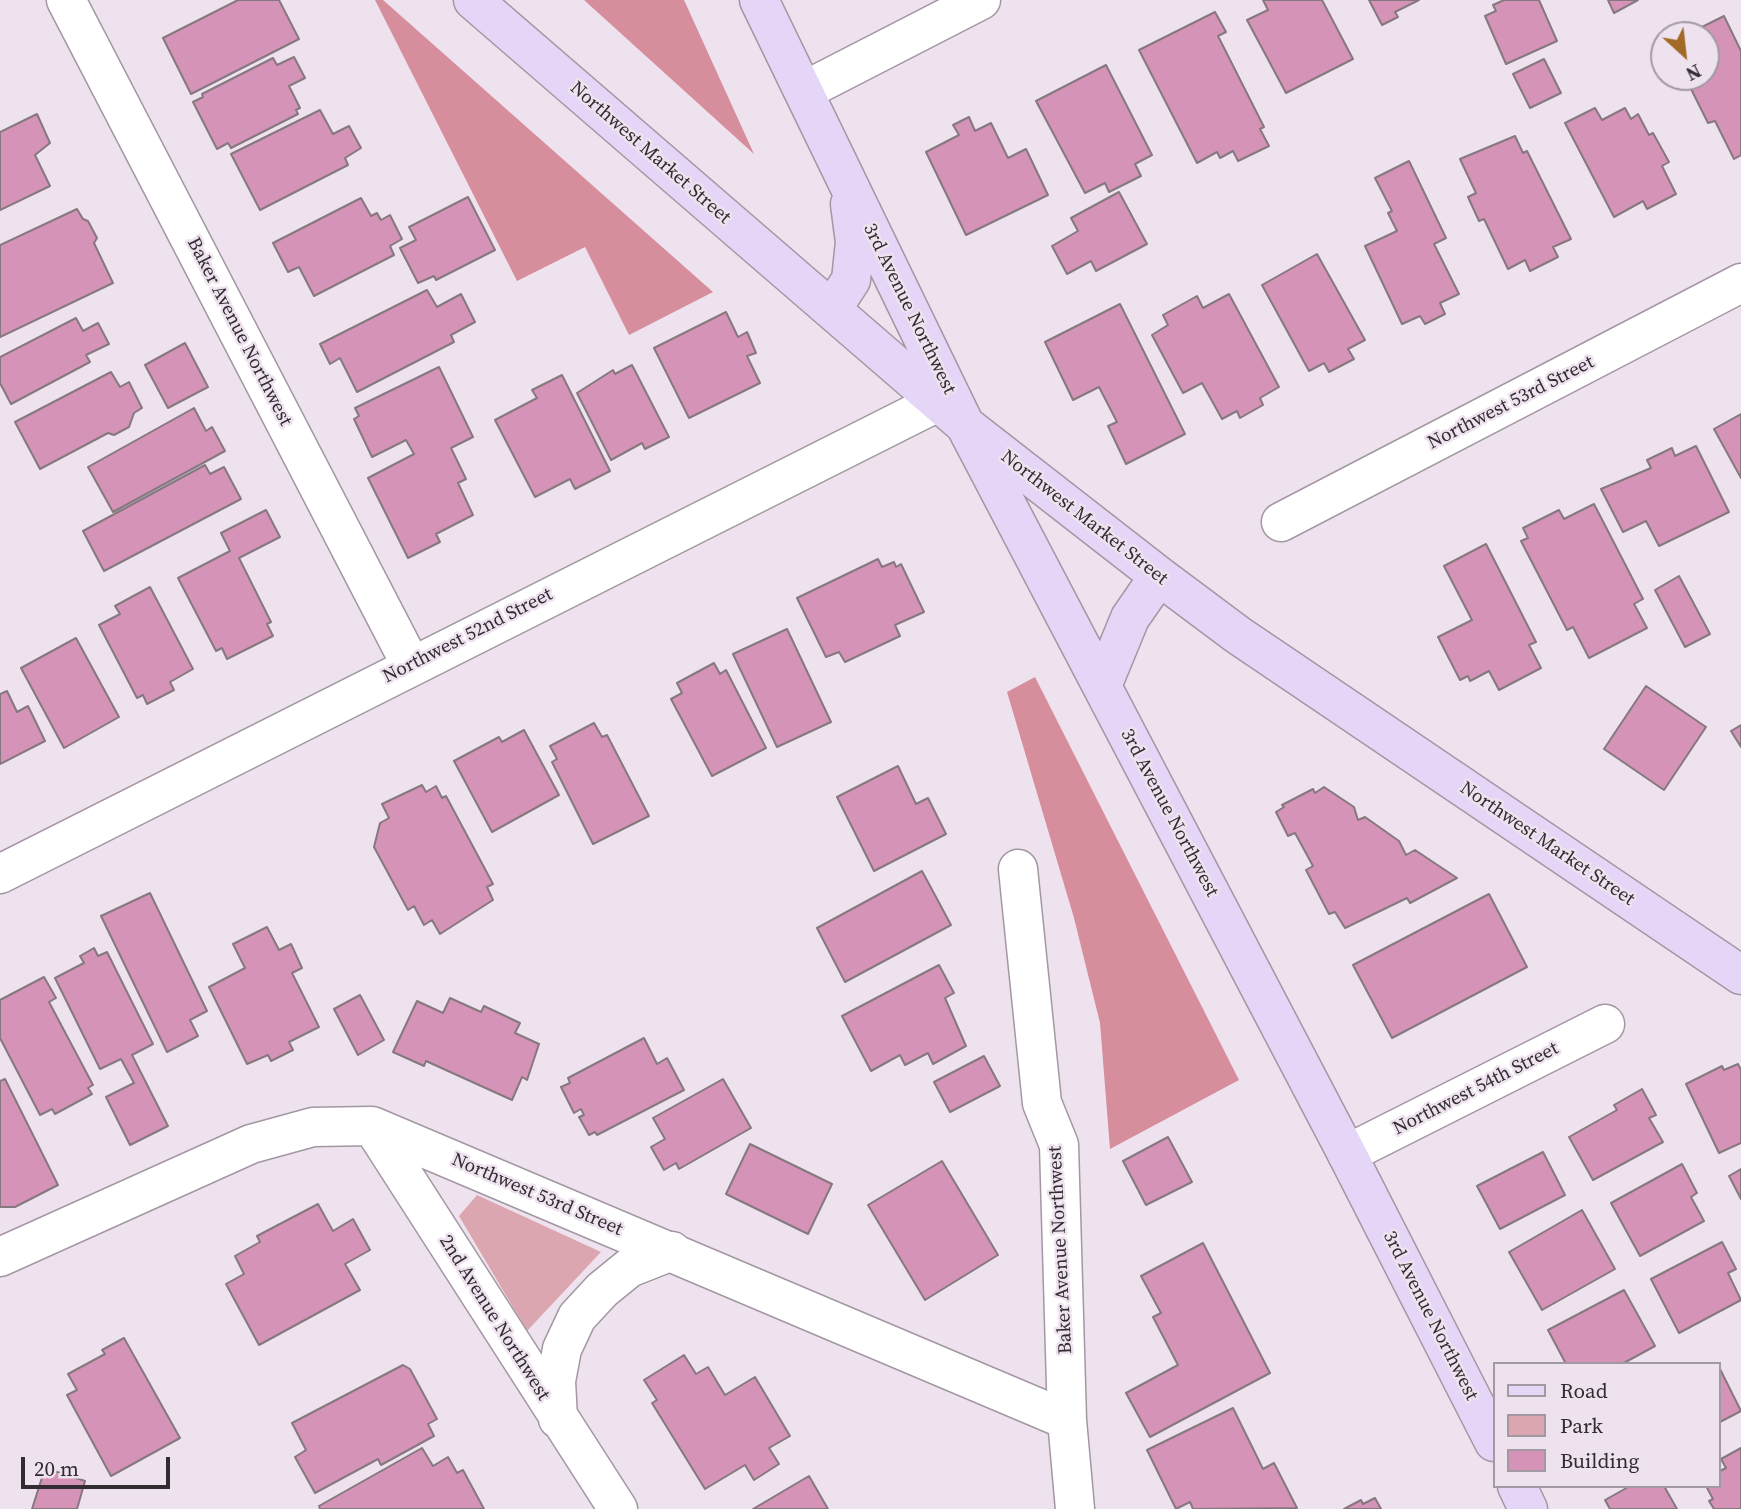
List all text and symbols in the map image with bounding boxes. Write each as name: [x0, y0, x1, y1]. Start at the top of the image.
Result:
north arrow: [1650, 21, 1720, 91]
text: N: [1682, 58, 1706, 88]
street label: Northwest Market Street: [565, 77, 735, 229]
street label: 3rd Avenue Northwest: [858, 220, 960, 398]
street label: Baker Avenue Northwest: [182, 234, 296, 430]
street label: Northwest 53rd Street: [1424, 351, 1598, 455]
street label: Northwest Market Street: [996, 446, 1172, 590]
street label: Northwest 52nd Street: [379, 583, 557, 689]
street label: 3rd Avenue Northwest: [1115, 725, 1223, 901]
street label: Northwest Market Street: [1455, 777, 1639, 911]
street label: Northwest 54th Street: [1390, 1037, 1562, 1141]
street label: Baker Avenue Northwest: [1044, 1145, 1078, 1355]
street label: Northwest 53rd Street: [448, 1149, 626, 1241]
street label: 3rd Avenue Northwest: [1377, 1227, 1483, 1405]
street label: 2nd Avenue Northwest: [434, 1231, 554, 1405]
legend: [1492, 1362, 1720, 1488]
text: Road: [1560, 1376, 1608, 1405]
text: Park: [1560, 1411, 1603, 1440]
scale bar: [24, 1442, 173, 1486]
text: Building: [1560, 1446, 1639, 1475]
text: 20 m: [34, 1454, 79, 1483]

